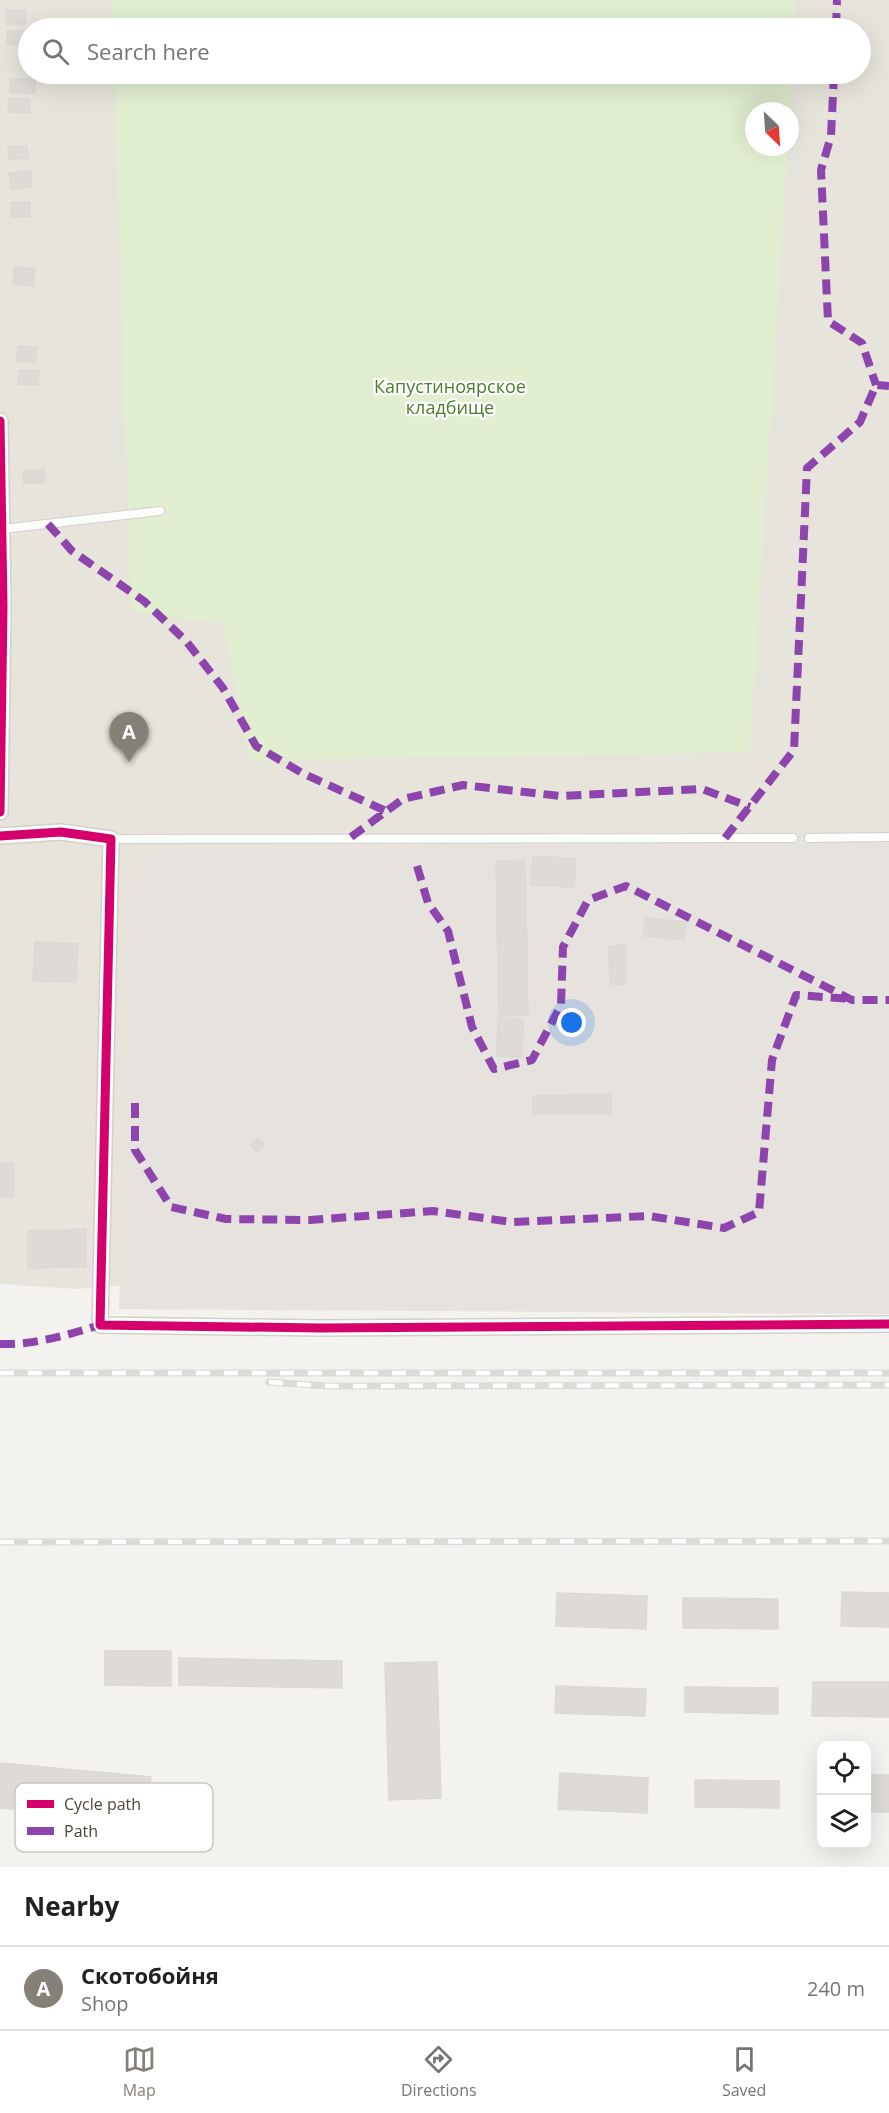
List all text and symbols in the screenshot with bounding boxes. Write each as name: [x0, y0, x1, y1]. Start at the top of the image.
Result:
search box: [18, 18, 871, 84]
icon: search: [39, 35, 72, 68]
text: Search here: [87, 36, 210, 66]
north arrow: [745, 102, 799, 156]
park label: Капустиноярское кладбище: [374, 374, 526, 419]
pin: A: [110, 712, 148, 762]
your location: [557, 1008, 586, 1037]
map controls: [817, 1741, 871, 1849]
button: locate: [817, 1741, 871, 1795]
legend: [15, 1783, 213, 1852]
text: Cycle path: [64, 1793, 141, 1815]
button: layers: [817, 1795, 871, 1849]
text: Path: [64, 1820, 98, 1842]
text: Nearby: [24, 1888, 119, 1924]
text: Скотобойня: [81, 1960, 219, 1990]
text: A: [37, 1975, 50, 2002]
text: 240 m: [807, 1975, 865, 2002]
text: Shop: [81, 1990, 129, 2017]
tab: Map: [123, 2043, 156, 2101]
tab: Directions: [401, 2043, 477, 2101]
tab: Saved: [722, 2043, 766, 2101]

